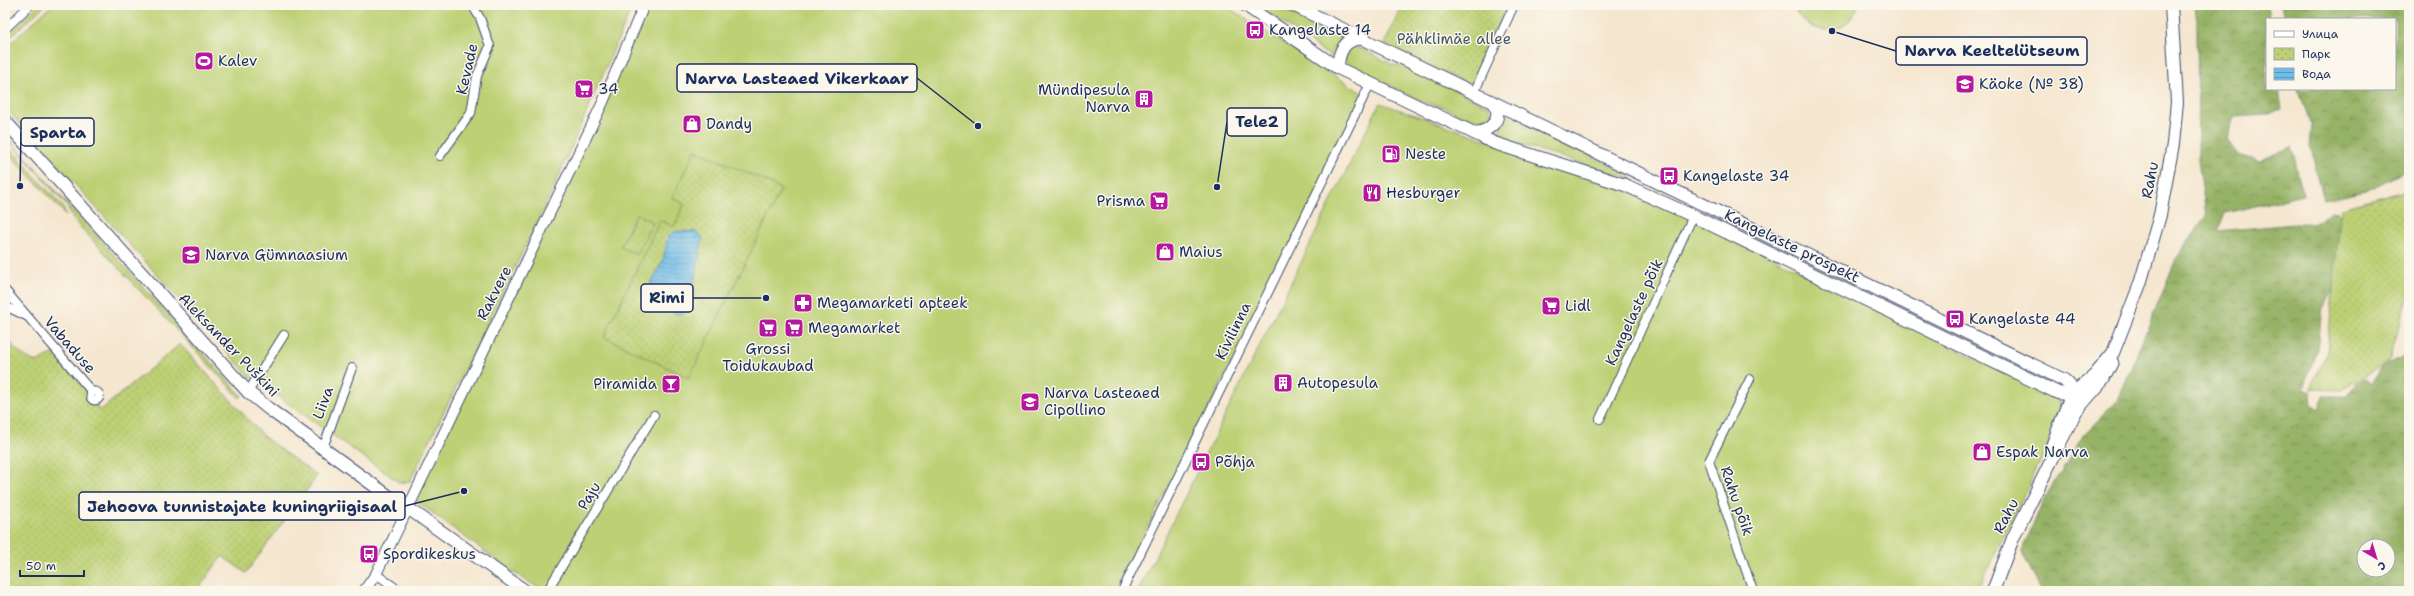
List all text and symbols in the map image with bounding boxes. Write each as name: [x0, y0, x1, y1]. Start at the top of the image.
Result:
legend: [2266, 18, 2396, 90]
bus stop icon: Kangelaste 14: [1244, 19, 1266, 41]
place label: Kangelaste 14: [1269, 20, 1371, 40]
text: Улица: [2302, 26, 2339, 42]
park label: Pähklimäe allee: [1397, 29, 1511, 49]
callout: Narva Keeltelütseum: [1896, 37, 2087, 65]
text: Narva Keeltelütseum: [1905, 40, 2080, 61]
street label: Kevade: [451, 41, 483, 97]
text: Парк: [2302, 46, 2331, 62]
sports icon: Kalev: [193, 50, 215, 72]
place label: Kalev: [218, 51, 257, 71]
callout: Narva Lasteaed Vikerkaar: [677, 64, 917, 92]
text: Вода: [2302, 66, 2331, 82]
text: Narva Lasteaed Vikerkaar: [685, 68, 909, 89]
school or university icon: Käoke (№ 38): [1954, 73, 1976, 95]
place label: Käoke (№ 38): [1979, 74, 2084, 94]
supermarket icon: 34: [573, 78, 595, 100]
place label: 34: [598, 79, 618, 99]
place label: Mündipesula Narva: [1038, 80, 1131, 117]
building icon: Mündipesula Narva: [1133, 88, 1155, 110]
callout: Tele2: [1227, 108, 1287, 136]
text: Tele2: [1235, 111, 1279, 132]
shop icon: Dandy: [681, 113, 703, 135]
place label: Dandy: [706, 114, 752, 134]
callout: Sparta: [21, 118, 94, 146]
text: Sparta: [30, 122, 86, 143]
fuel station icon: Neste: [1380, 143, 1402, 165]
place label: Neste: [1405, 144, 1446, 164]
street label: Rahu: [2137, 160, 2163, 200]
bus stop icon: Kangelaste 34: [1658, 165, 1680, 187]
place label: Kangelaste 34: [1683, 166, 1789, 186]
restaurant icon: Hesburger: [1361, 182, 1383, 204]
place label: Hesburger: [1386, 183, 1461, 203]
supermarket icon: Prisma: [1148, 190, 1170, 212]
place label: Prisma: [1097, 191, 1146, 211]
street label: Kangelaste prospekt: [1721, 205, 1863, 287]
shop icon: Maius: [1154, 241, 1176, 263]
place label: Maius: [1179, 242, 1223, 262]
school or university icon: Narva Gümnaasium: [180, 244, 202, 266]
place label: Narva Gümnaasium: [205, 245, 348, 265]
street label: Kangelaste põik: [1600, 255, 1668, 369]
street label: Rakvere: [472, 262, 516, 324]
callout: Rimi: [641, 284, 693, 312]
text: Rimi: [649, 287, 685, 308]
street label: Aleksander Puškini: [174, 289, 284, 401]
pharmacy icon: Megamarketi apteek: [792, 292, 814, 314]
place label: Megamarketi apteek: [817, 293, 968, 313]
supermarket icon: Lidl: [1540, 295, 1562, 317]
place label: Lidl: [1565, 296, 1591, 316]
street label: Kivilinna: [1210, 298, 1256, 363]
bus stop icon: Kangelaste 44: [1944, 308, 1966, 330]
place label: Kangelaste 44: [1969, 309, 2075, 329]
street label: Vabaduse: [40, 312, 100, 378]
supermarket icon: Grossi Toidukaubad: [757, 317, 779, 339]
supermarket icon: Megamarket: [783, 317, 805, 339]
place label: Megamarket: [808, 318, 901, 338]
place label: Grossi Toidukaubad: [722, 339, 814, 376]
building icon: Autopesula: [1272, 372, 1294, 394]
bar icon: Piramida: [660, 373, 682, 395]
place label: Autopesula: [1297, 373, 1379, 393]
place label: Piramida: [593, 374, 658, 394]
street label: Liiva: [308, 383, 338, 422]
place label: Narva Lasteaed Cipollino: [1044, 383, 1160, 420]
school or university icon: Narva Lasteaed Cipollino: [1019, 391, 1041, 413]
shop icon: Espak Narva: [1971, 441, 1993, 463]
place label: Espak Narva: [1996, 442, 2089, 462]
bus stop icon: Põhja: [1190, 451, 1212, 473]
place label: Põhja: [1215, 452, 1255, 472]
street label: Rahu põik: [1716, 464, 1758, 538]
street label: Paju: [573, 478, 605, 514]
callout: Jehoova tunnistajate kuningriigisaal: [79, 492, 405, 520]
street label: Rahu: [1989, 495, 2023, 537]
text: Jehoova tunnistajate kuningriigisaal: [87, 496, 397, 517]
north arrow: [2356, 538, 2396, 578]
bus stop icon: Spordikeskus: [358, 543, 380, 565]
place label: Spordikeskus: [383, 544, 476, 564]
scale bar: [20, 552, 84, 578]
text: С: [2374, 557, 2389, 574]
text: 50 m: [26, 558, 56, 574]

